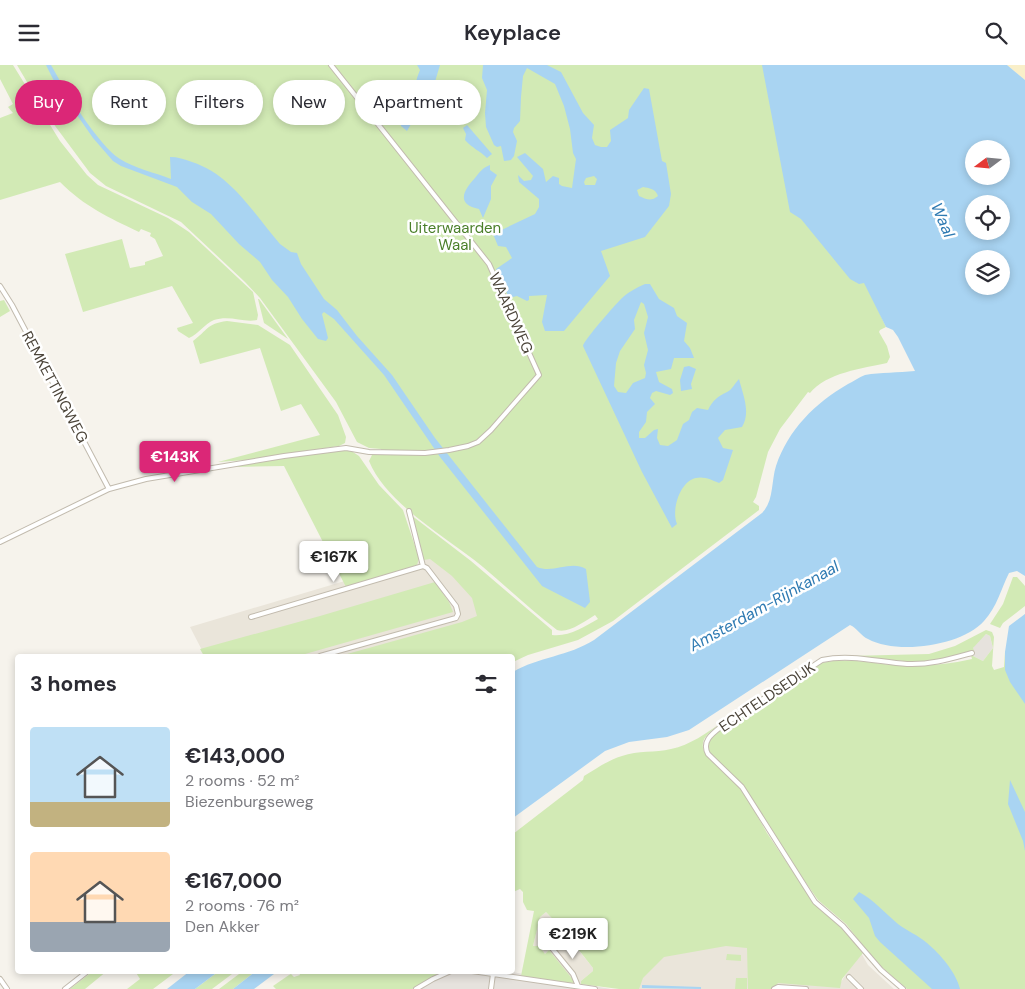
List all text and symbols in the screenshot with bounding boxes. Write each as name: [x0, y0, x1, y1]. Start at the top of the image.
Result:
text: Keyplace: [464, 18, 561, 47]
icon: menu: [15, 19, 43, 47]
icon: search: [982, 19, 1010, 47]
chip: Buy: [15, 80, 82, 125]
chip: Rent: [92, 80, 166, 125]
chip: Filters: [176, 80, 263, 125]
chip: New: [273, 80, 345, 125]
chip: Apartment: [355, 80, 481, 125]
north arrow: [965, 140, 1010, 185]
map controls: [965, 140, 1010, 295]
button: locate: [965, 195, 1010, 240]
water label: Waal: [926, 199, 960, 241]
park label: Uiterwaarden Waal: [409, 218, 501, 255]
button: layers: [965, 250, 1010, 295]
street label: WAARDWEG: [484, 269, 538, 357]
street label: REMKETTINGWEG: [17, 328, 93, 446]
pin: €143K: [140, 441, 210, 483]
text: €143K: [151, 446, 199, 467]
pin: €167K: [299, 541, 369, 583]
text: €167K: [310, 546, 358, 567]
water label: Amsterdam-Rijnkanaal: [684, 556, 843, 656]
street label: ECHTELDSEDIJK: [715, 657, 819, 737]
text: 3 homes: [30, 670, 117, 698]
icon: filters: [472, 670, 500, 698]
text: €143,000: [185, 742, 285, 770]
icon: home: [70, 747, 130, 807]
text: 2 rooms · 52 m²: [185, 770, 300, 791]
text: Biezenburgseweg: [185, 791, 314, 812]
text: €167,000: [185, 867, 282, 895]
icon: home: [70, 872, 130, 932]
text: 2 rooms · 76 m²: [185, 895, 299, 916]
text: Den Akker: [185, 916, 260, 937]
pin: €219K: [538, 917, 608, 960]
text: €219K: [549, 923, 597, 944]

